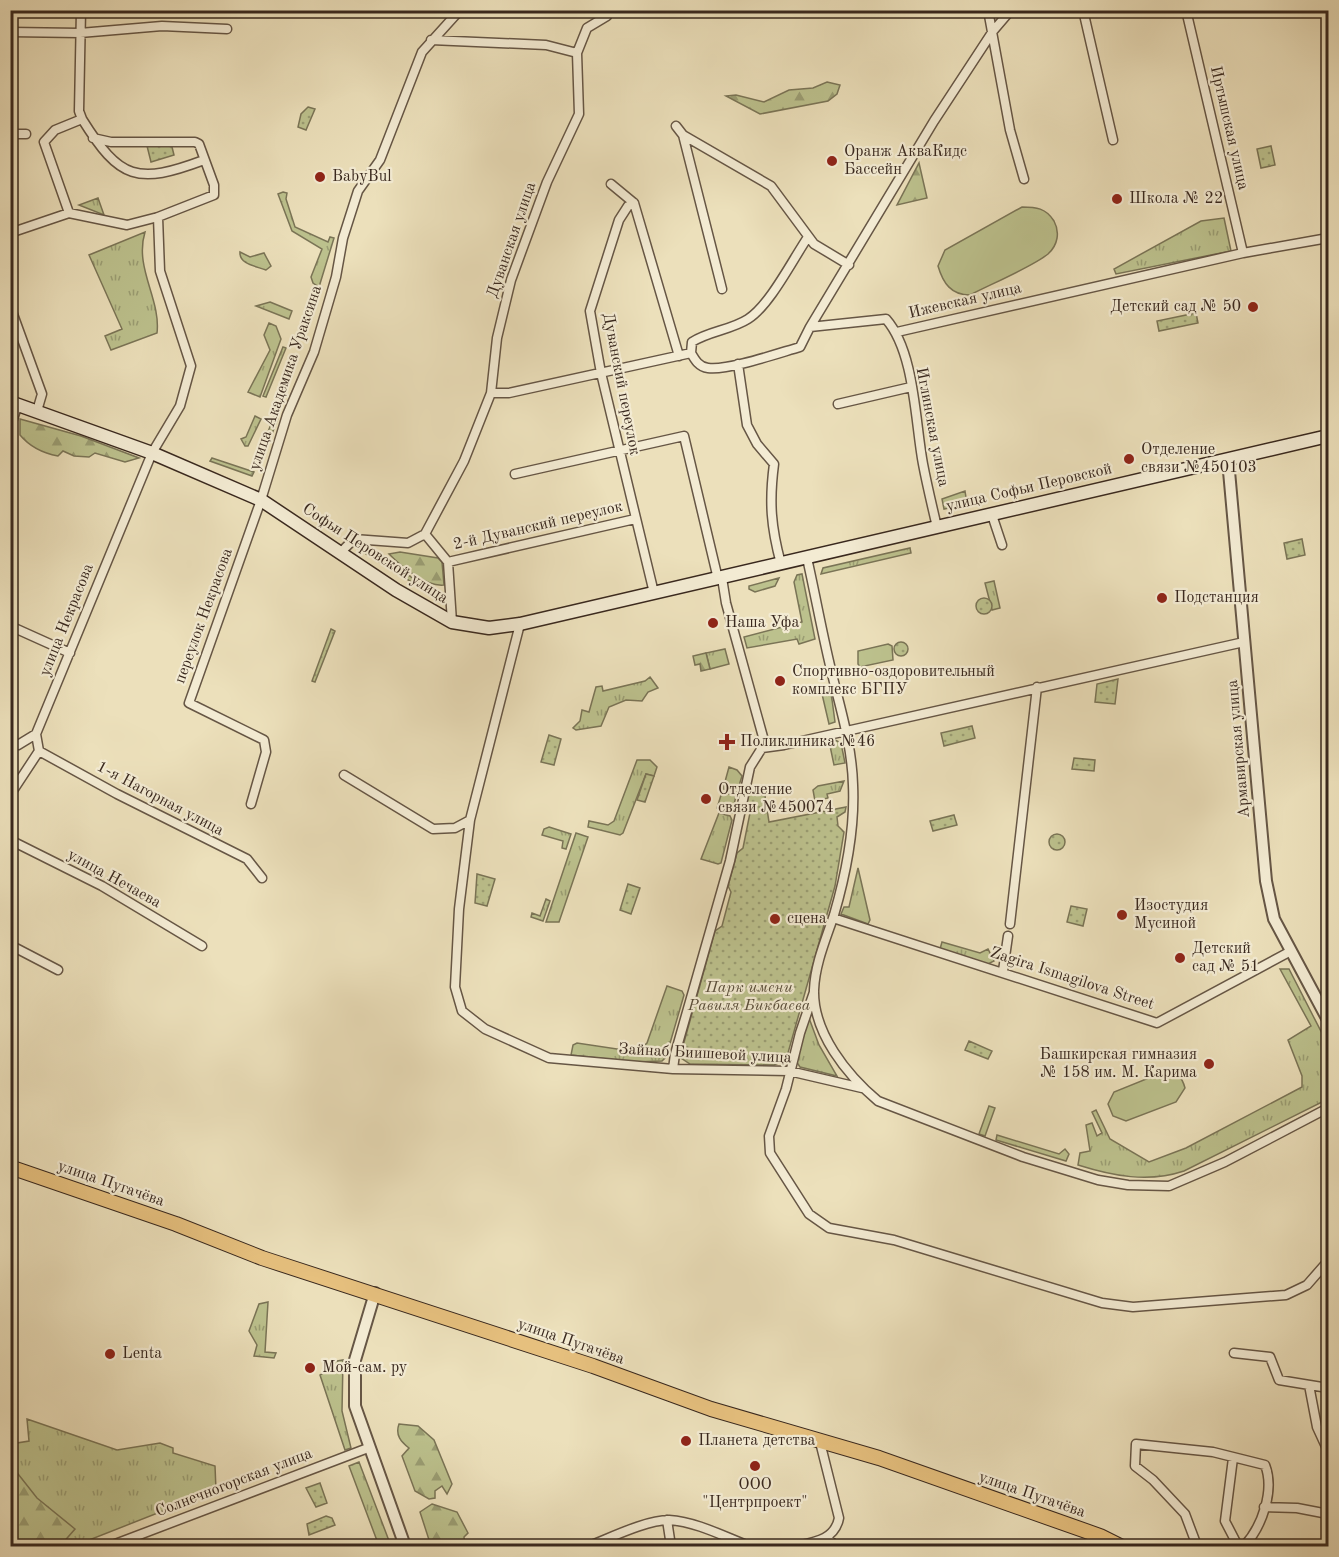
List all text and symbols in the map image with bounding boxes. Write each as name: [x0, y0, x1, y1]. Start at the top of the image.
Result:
street label: Иртышская улица: [1207, 64, 1251, 192]
place label: Оранж АкваКидс Бассейн: [844, 144, 967, 178]
marker: Оранж АкваКидс Бассейн: [825, 154, 839, 168]
place label: BabyBul: [332, 169, 392, 185]
marker: BabyBul: [313, 170, 327, 184]
street label: Дуванская улица: [485, 180, 539, 300]
place label: Школа № 22: [1129, 191, 1223, 207]
marker: Школа № 22: [1110, 192, 1124, 206]
street label: Ижевская улица: [907, 280, 1023, 322]
street label: улица Академика Ураксина: [247, 283, 325, 473]
place label: Детский сад № 50: [1110, 299, 1241, 315]
marker: Детский сад № 50: [1246, 300, 1260, 314]
street label: Дуванский переулок: [599, 311, 643, 457]
street label: Иглинская улица: [913, 366, 951, 488]
place label: Отделение связи №450103: [1141, 442, 1257, 476]
marker: Отделение связи №450103: [1122, 452, 1136, 466]
street label: улица Софьи Перовской: [944, 461, 1114, 515]
street label: 2-й Дуванский переулок: [452, 499, 624, 553]
street label: Софьи Перовской улица: [299, 501, 451, 607]
street label: переулок Некрасова: [172, 546, 236, 686]
street label: улица Некрасова: [37, 561, 97, 679]
place label: Подстанция: [1174, 590, 1259, 606]
marker: Подстанция: [1155, 591, 1169, 605]
place label: Наша Уфа: [725, 615, 799, 631]
marker: Наша Уфа: [706, 616, 720, 630]
place label: Спортивно-оздоровительный комплекс БГПУ: [792, 664, 995, 698]
marker: Спортивно-оздоровительный комплекс БГПУ: [773, 674, 787, 688]
street label: Армавирская улица: [1225, 679, 1253, 819]
marker: Поликлиника №46: [718, 733, 736, 751]
place label: Поликлиника №46: [740, 734, 875, 750]
street label: 1-я Нагорная улица: [94, 759, 226, 839]
place label: Отделение связи №450074: [718, 782, 834, 816]
marker: Отделение связи №450074: [699, 792, 713, 806]
street label: улица Нечаева: [65, 847, 164, 911]
place label: Изостудия Мусиной: [1134, 898, 1208, 932]
marker: Изостудия Мусиной: [1115, 908, 1129, 922]
place label: сцена: [787, 911, 827, 927]
marker: сцена: [768, 912, 782, 926]
place label: Детский сад № 51: [1192, 941, 1259, 975]
street label: Zagira Ismagilova Street: [988, 945, 1156, 1013]
marker: Детский сад № 51: [1173, 951, 1187, 965]
park label: Парк имени Равиля Бикбаева: [687, 980, 811, 1014]
street label: Зайнаб Биишевой улица: [618, 1041, 792, 1067]
place label: Башкирская гимназия № 158 им. М. Карима: [1040, 1047, 1197, 1081]
marker: Башкирская гимназия № 158 им. М. Карима: [1202, 1057, 1216, 1071]
street label: улица Пугачёва: [56, 1158, 167, 1210]
street label: улица Пугачёва: [516, 1316, 627, 1368]
place label: Lenta: [122, 1346, 162, 1362]
marker: Lenta: [103, 1347, 117, 1361]
place label: Мой-сам. ру: [322, 1360, 408, 1376]
marker: Мой-сам. ру: [303, 1361, 317, 1375]
place label: Планета детства: [698, 1433, 816, 1449]
marker: Планета детства: [679, 1434, 693, 1448]
street label: Солнечногорская улица: [153, 1446, 315, 1520]
marker: ООО "Центрпроект": [748, 1459, 762, 1473]
street label: улица Пугачёва: [977, 1469, 1088, 1521]
place label: ООО "Центрпроект": [702, 1477, 808, 1511]

